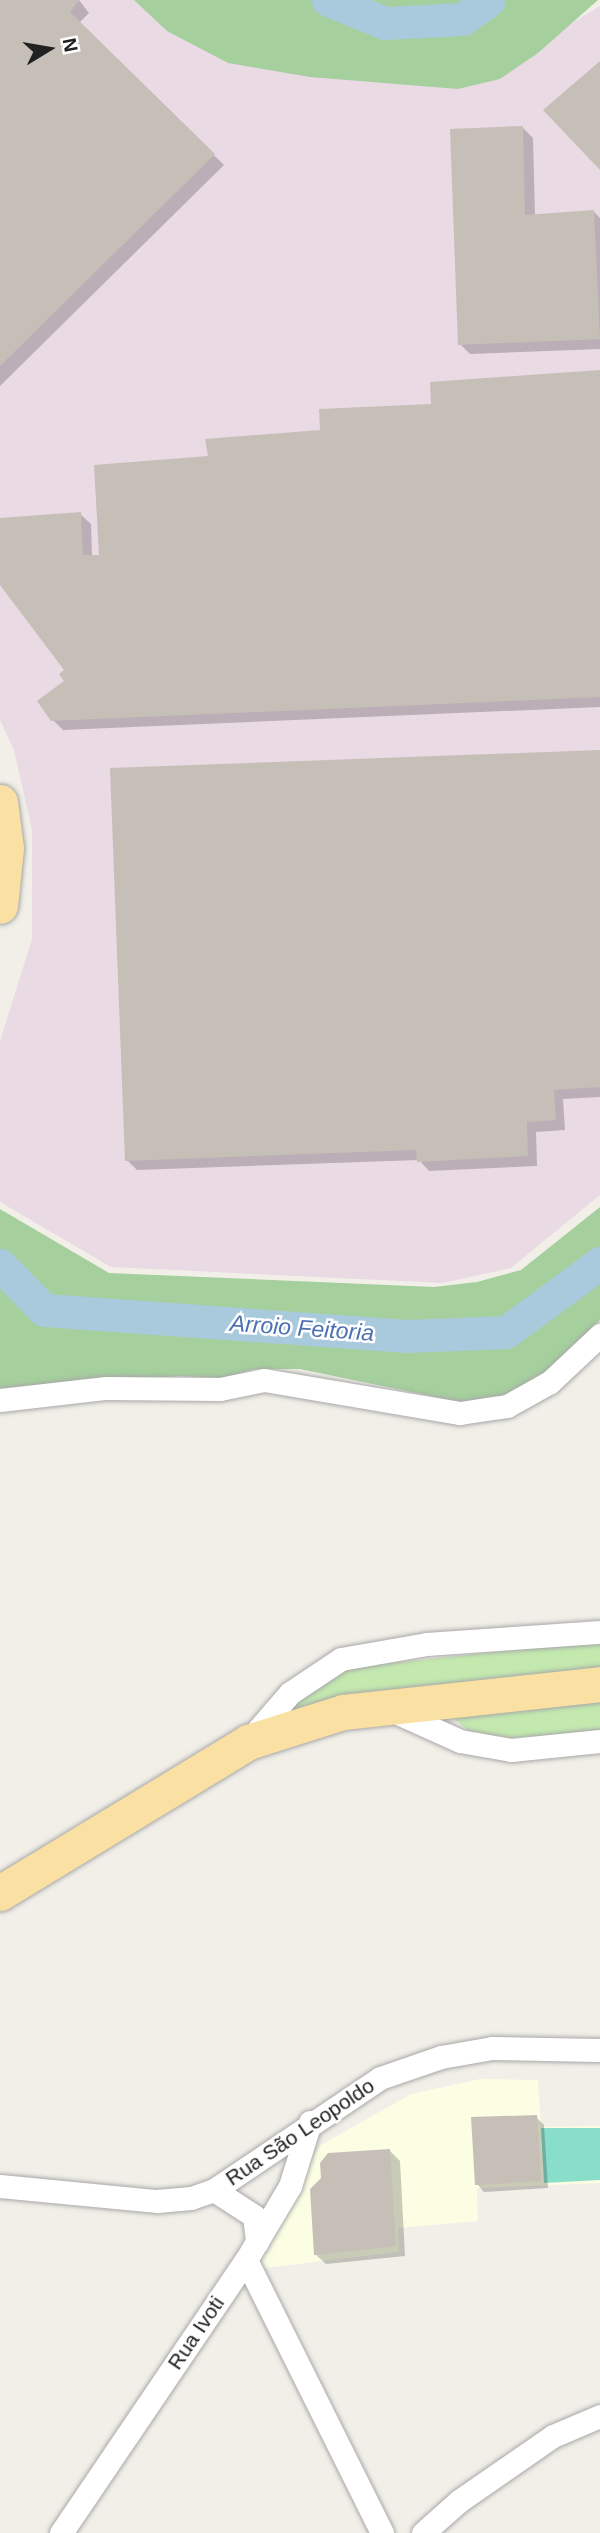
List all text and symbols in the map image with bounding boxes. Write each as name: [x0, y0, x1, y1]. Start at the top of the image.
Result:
north arrow: [14, 14, 84, 84]
text: N: [58, 36, 82, 54]
water label: Arroio Feitoria: [229, 1309, 375, 1347]
street label: Rua São Leopoldo: [221, 2073, 379, 2191]
street label: Rua Ivoti: [162, 2292, 230, 2374]

